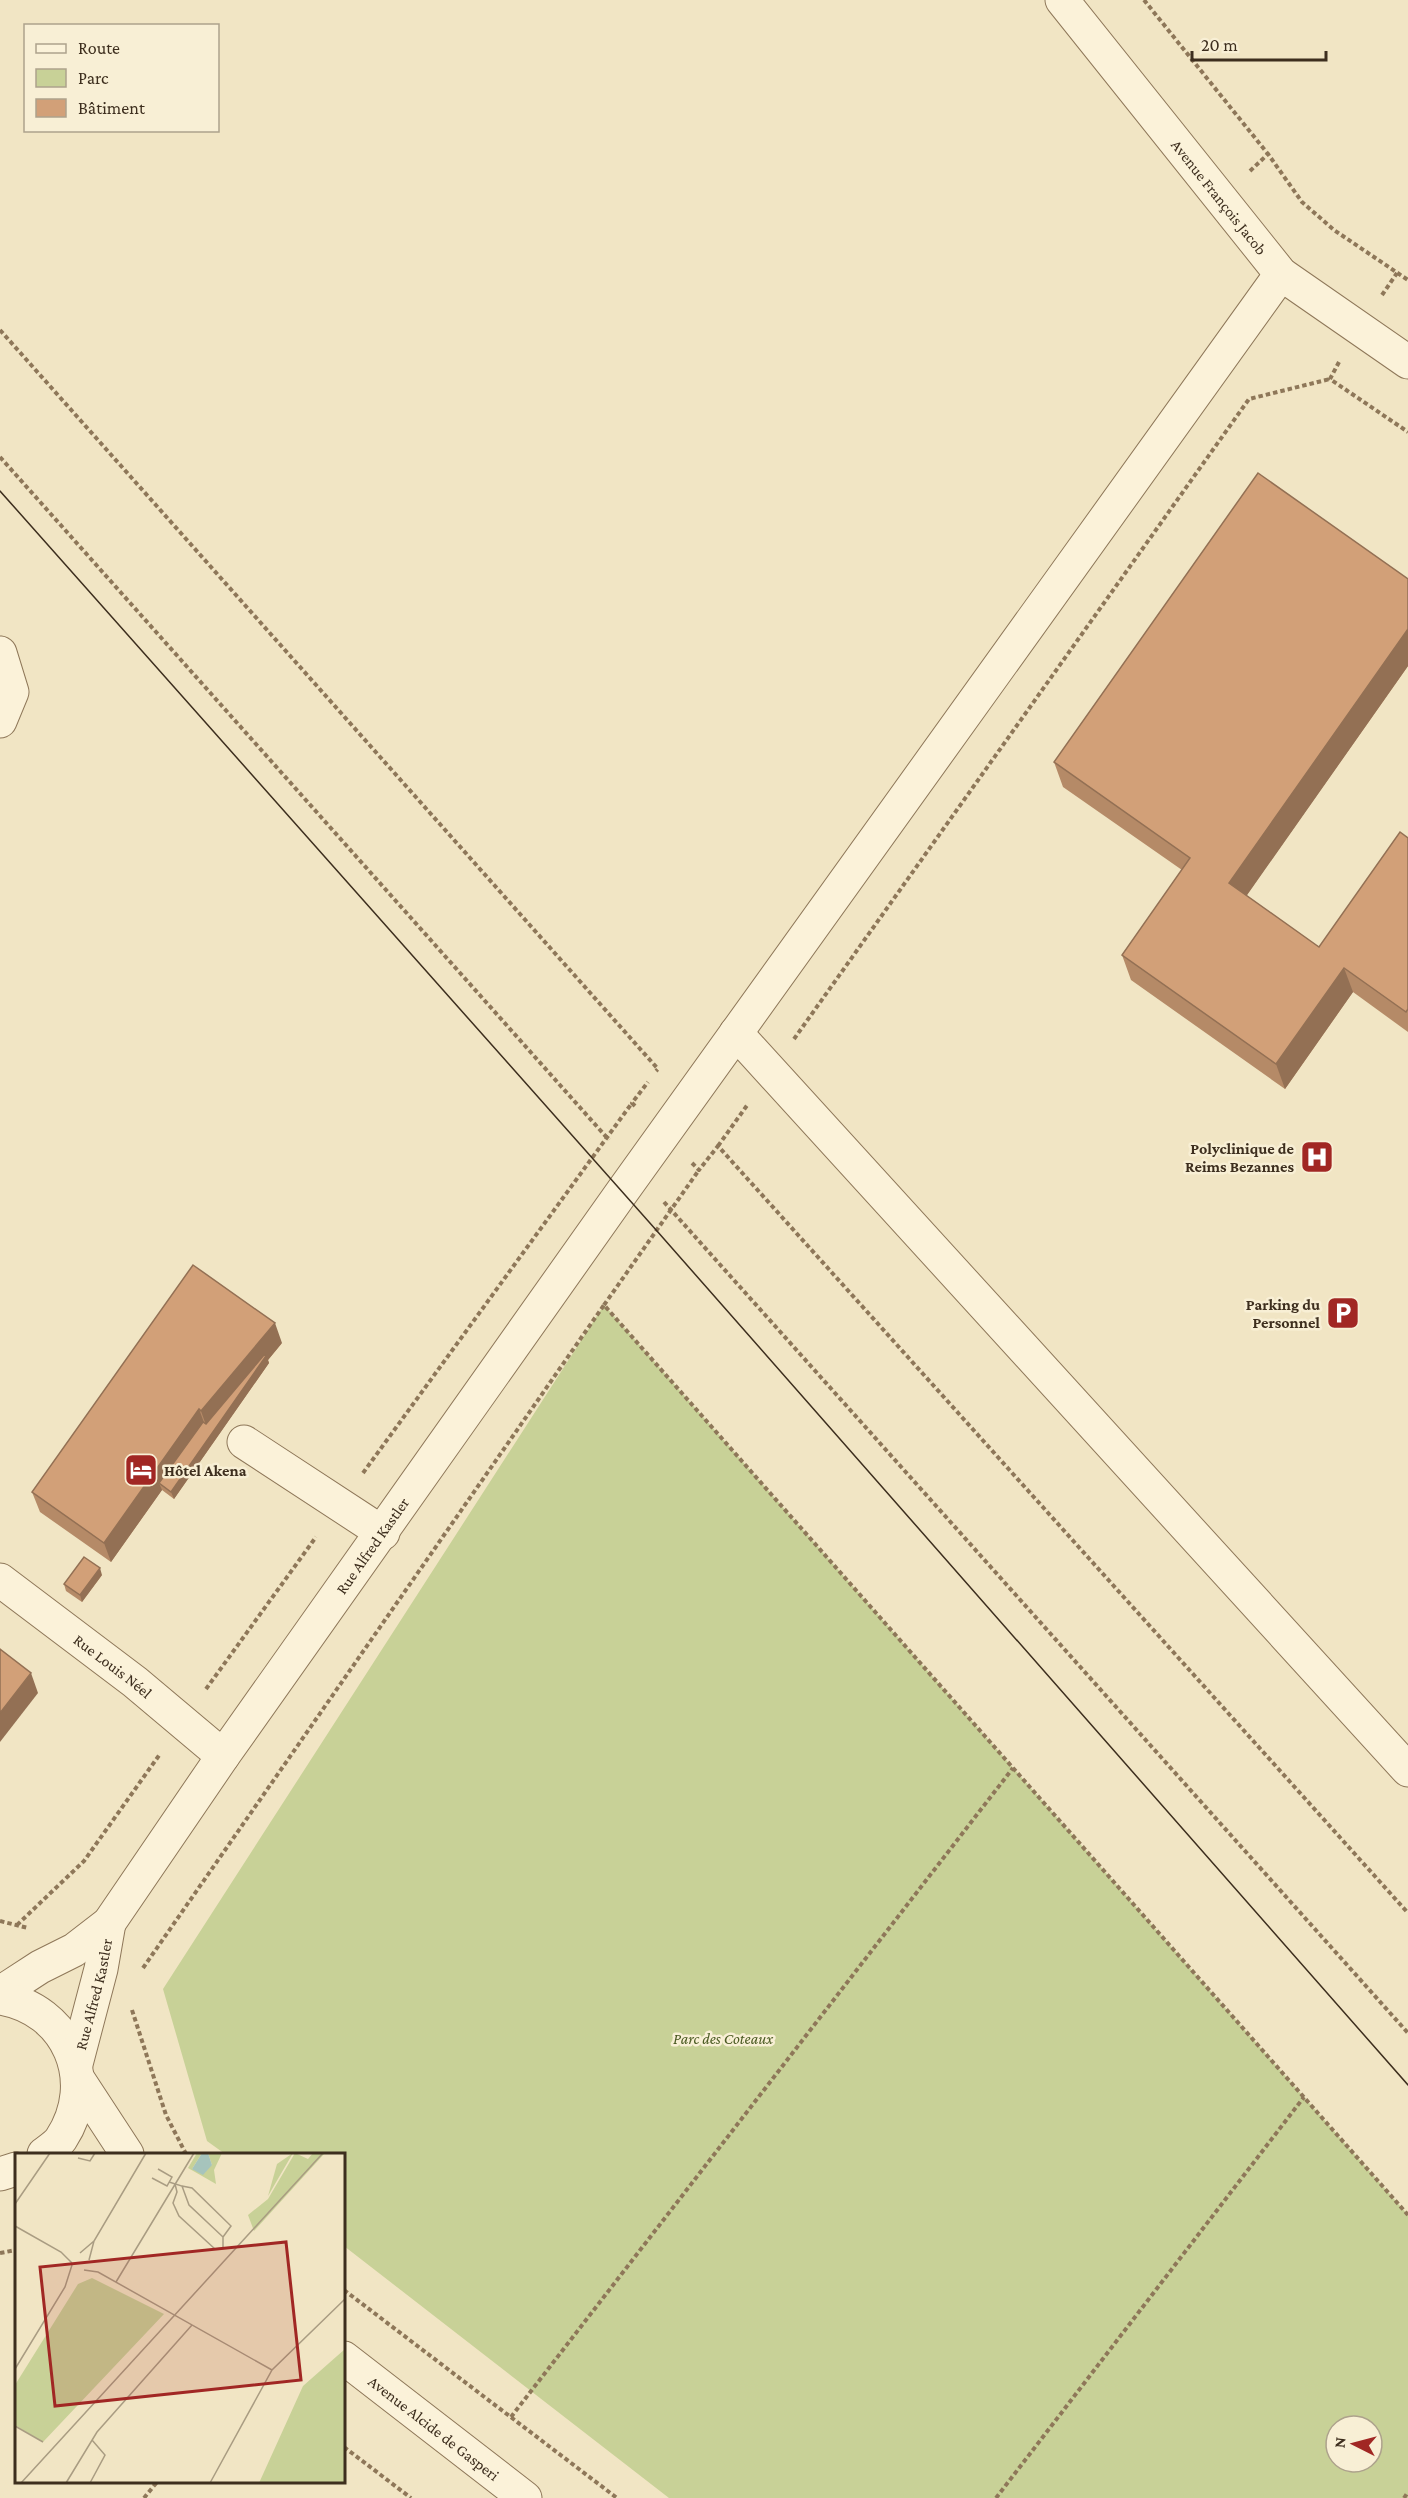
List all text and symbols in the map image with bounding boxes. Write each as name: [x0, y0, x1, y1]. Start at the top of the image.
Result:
legend: [24, 24, 219, 132]
scale bar: [1192, 24, 1326, 62]
text: 20 m: [1201, 35, 1238, 55]
text: Route: [78, 38, 120, 58]
text: Parc: [78, 68, 109, 88]
text: Bâtiment: [78, 98, 146, 118]
street label: Avenue François Jacob: [1168, 136, 1270, 258]
hospital icon: Polyclinique de Reims Bezannes: [1299, 1139, 1335, 1175]
place label: Polyclinique de Reims Bezannes: [1185, 1140, 1295, 1175]
parking icon: Parking du Personnel: [1325, 1295, 1361, 1331]
place label: Parking du Personnel: [1246, 1296, 1320, 1331]
hotel icon: Hôtel Akena: [123, 1452, 159, 1488]
place label: Hôtel Akena: [164, 1462, 247, 1479]
street label: Rue Alfred Kastler: [332, 1494, 412, 1597]
street label: Rue Louis Néel: [70, 1631, 155, 1702]
street label: Rue Alfred Kastler: [72, 1937, 115, 2052]
park label: Parc des Coteaux: [673, 2030, 773, 2047]
inset map: [15, 2153, 345, 2483]
street label: Avenue Alcide de Gasperi: [365, 2372, 502, 2484]
north arrow: [1324, 2414, 1384, 2474]
text: N: [1331, 2436, 1349, 2449]

